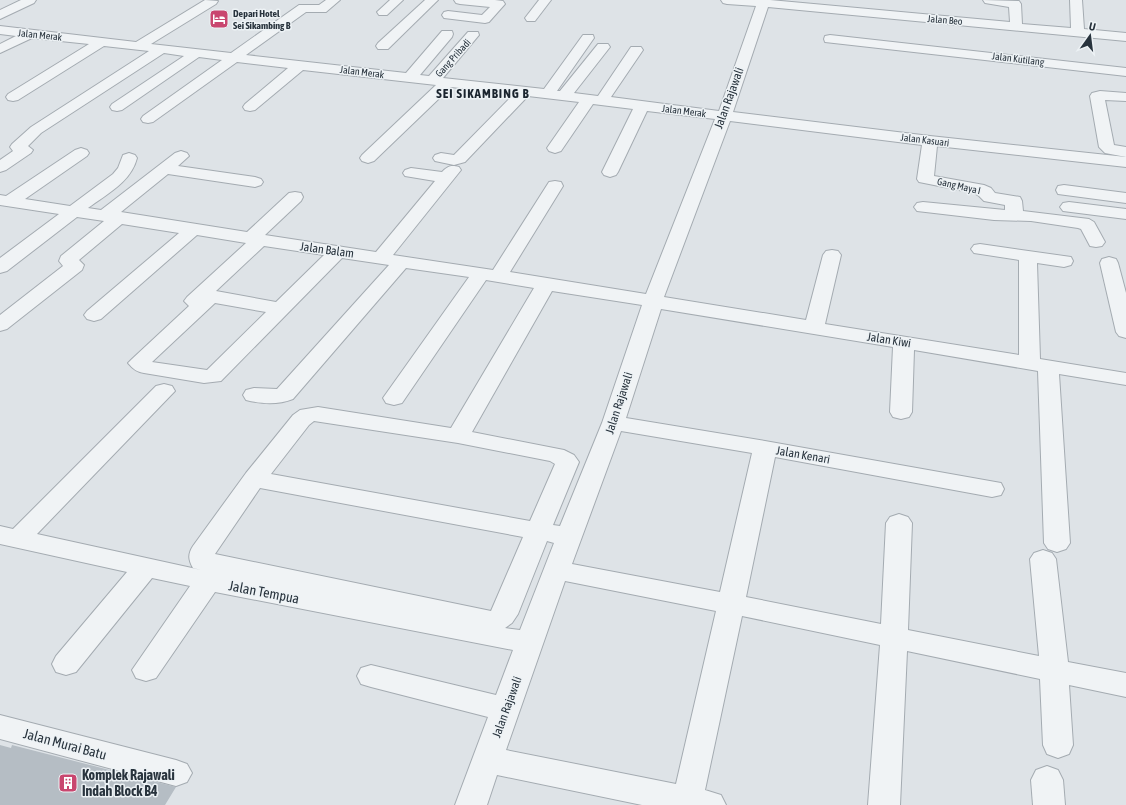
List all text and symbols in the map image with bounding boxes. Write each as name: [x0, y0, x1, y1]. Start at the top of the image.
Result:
hotel icon: Depari Hotel Sei Sikambing B: [208, 8, 230, 30]
place label: Depari Hotel Sei Sikambing B: [233, 8, 291, 31]
street label: Jalan Beo: [927, 13, 963, 27]
north arrow: [1070, 16, 1110, 56]
text: U: [1088, 20, 1097, 33]
street label: Jalan Merak: [17, 27, 63, 43]
street label: Gang Pribadi: [433, 37, 473, 79]
street label: Jalan Kutilang: [991, 50, 1045, 68]
street label: Jalan Merak: [339, 64, 385, 80]
street label: Jalan Rajawali: [711, 65, 747, 131]
district label: SEI SIKAMBING B: [436, 86, 530, 101]
street label: Jalan Merak: [661, 103, 707, 119]
street label: Jalan Kasuari: [900, 132, 950, 148]
street label: Gang Maya I: [936, 176, 982, 196]
street label: Jalan Balam: [299, 239, 355, 261]
street label: Jalan Kiwi: [866, 330, 912, 350]
street label: Jalan Rajawali: [602, 370, 636, 436]
street label: Jalan Kenari: [775, 443, 831, 467]
street label: Jalan Tempua: [227, 577, 301, 607]
street label: Jalan Rajawali: [489, 674, 525, 740]
street label: Jalan Murai Batu: [22, 725, 108, 763]
place label: Komplek Rajawali Indah Block B4: [82, 767, 175, 799]
building icon: Komplek Rajawali Indah Block B4: [57, 772, 79, 794]

